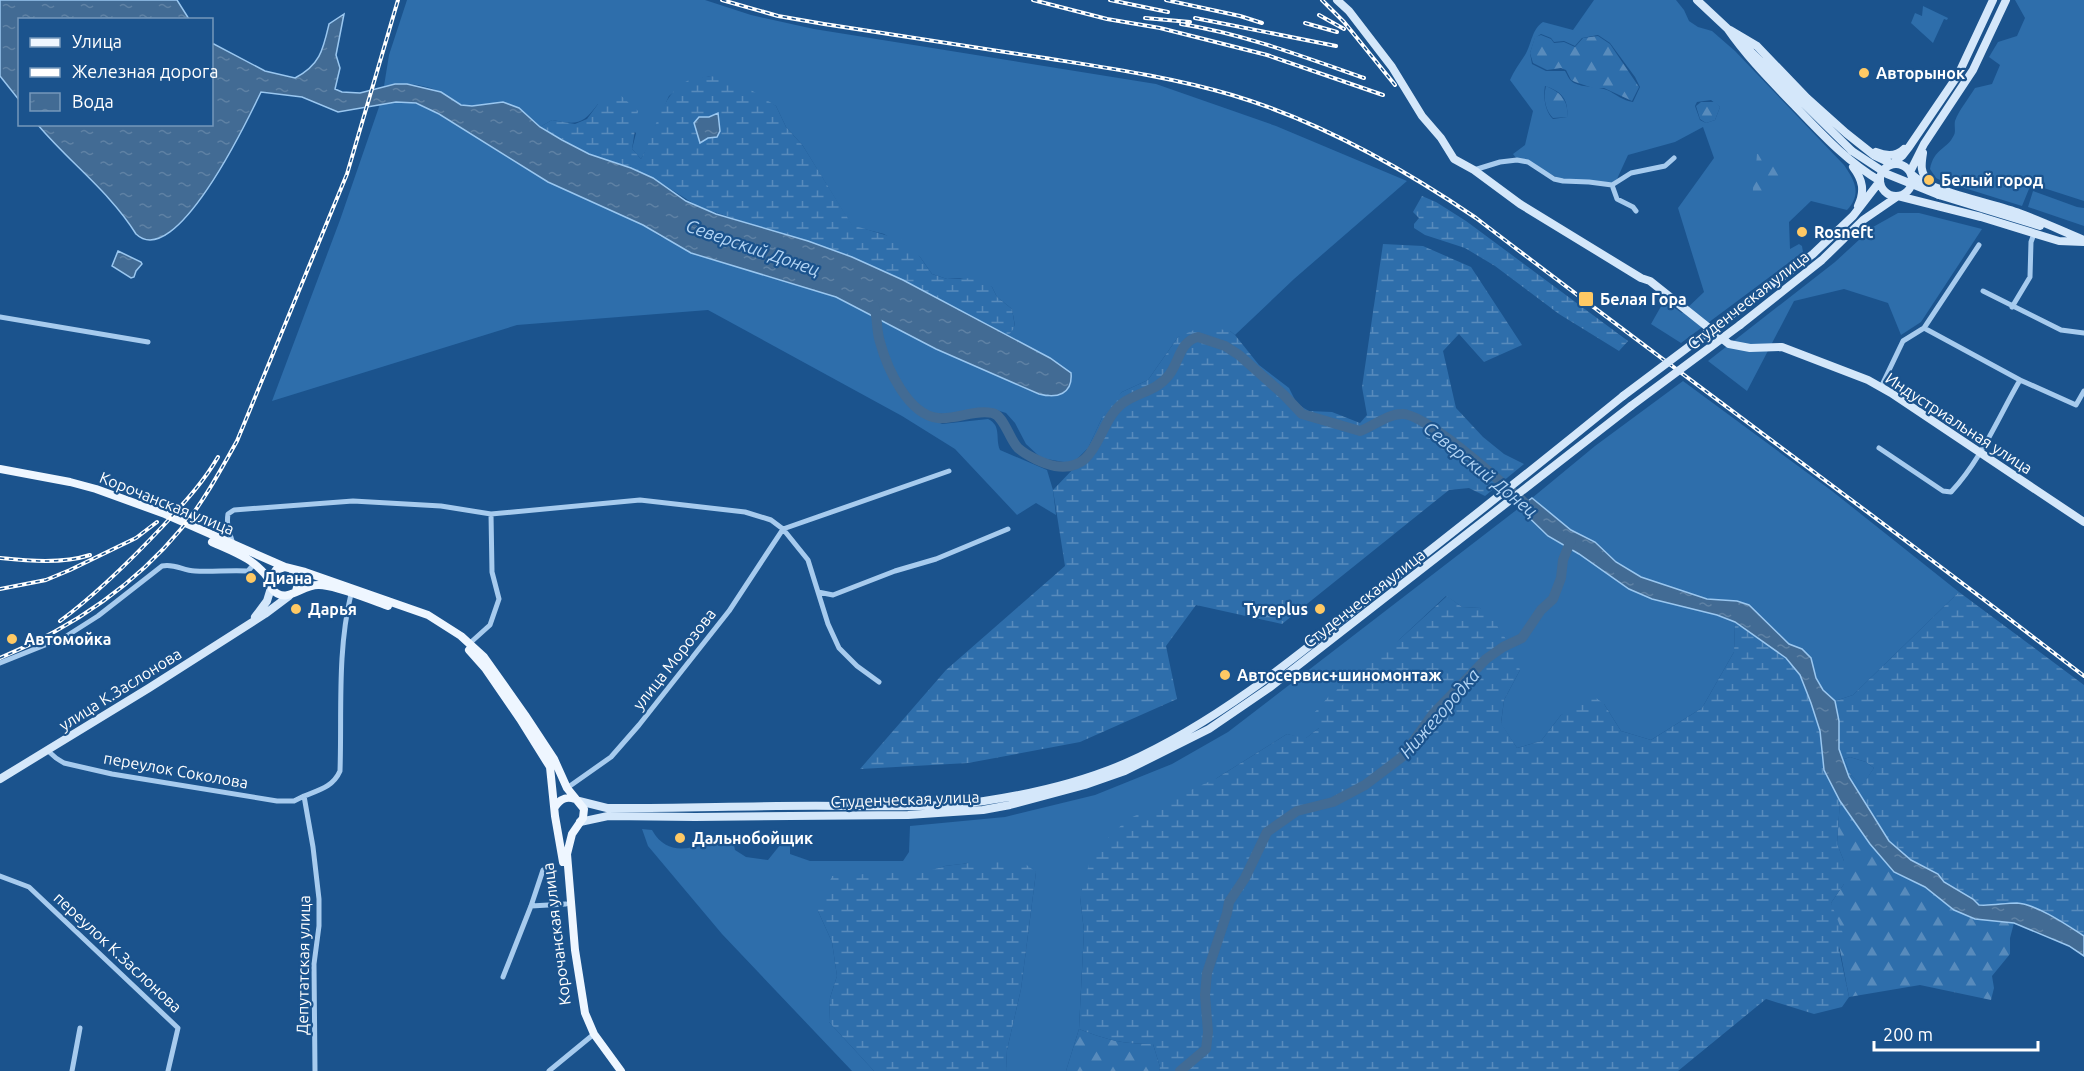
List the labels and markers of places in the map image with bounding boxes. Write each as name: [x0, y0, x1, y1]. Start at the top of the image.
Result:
place label: Авторынок: [1876, 64, 1965, 82]
marker: Авторынок: [1857, 66, 1871, 80]
place label: Белый город: [1941, 171, 2044, 189]
marker: Белый город: [1922, 173, 1936, 187]
place label: Rosneft: [1814, 223, 1874, 241]
marker: Rosneft: [1795, 225, 1809, 239]
marker: Белая Гора: [1577, 290, 1595, 308]
place label: Белая Гора: [1600, 290, 1687, 308]
place label: Диана: [263, 569, 312, 587]
marker: Диана: [244, 571, 258, 585]
place label: Дарья: [308, 600, 357, 618]
place label: Tyreplus: [1244, 600, 1308, 618]
marker: Дарья: [289, 602, 303, 616]
marker: Tyreplus: [1313, 602, 1327, 616]
place label: Автомойка: [24, 630, 111, 648]
marker: Автомойка: [5, 632, 19, 646]
place label: Автосервис+шиномонтаж: [1237, 666, 1442, 684]
marker: Автосервис+шиномонтаж: [1218, 668, 1232, 682]
place label: Дальнобойщик: [692, 829, 813, 847]
marker: Дальнобойщик: [673, 831, 687, 845]

